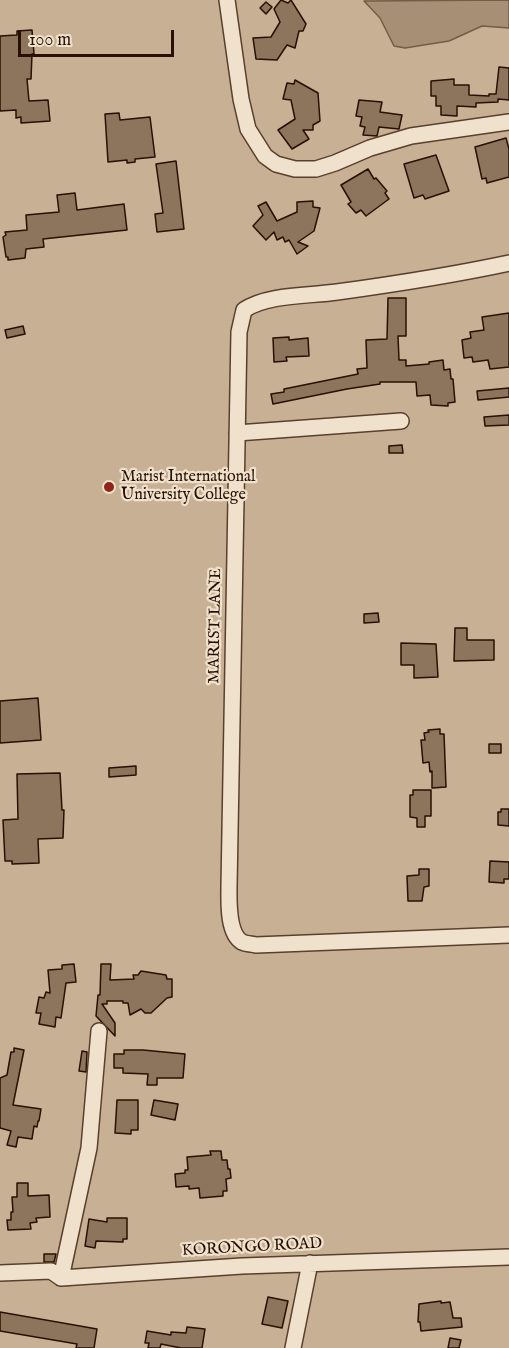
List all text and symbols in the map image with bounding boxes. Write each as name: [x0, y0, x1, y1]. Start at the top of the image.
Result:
scale bar: [21, 18, 177, 56]
text: 100 m: [29, 29, 71, 52]
place label: Marist International University College: [121, 468, 255, 506]
marker: Marist International University College: [102, 480, 116, 494]
street label: MARIST LANE: [205, 568, 227, 684]
street label: KORONGO ROAD: [181, 1235, 323, 1261]

